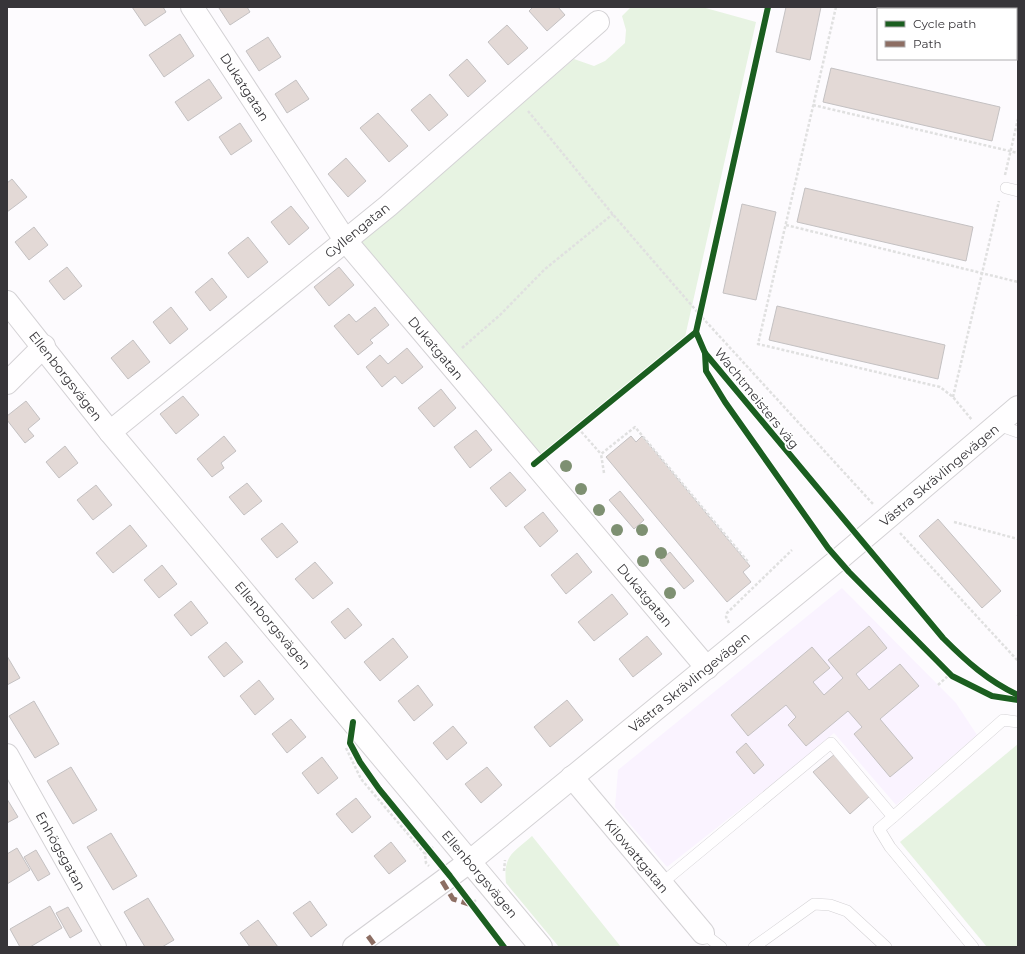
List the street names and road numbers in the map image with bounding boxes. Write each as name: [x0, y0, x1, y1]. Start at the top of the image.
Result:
street label: Dukatgatan: [217, 50, 273, 124]
street label: Gyllengatan: [321, 199, 393, 261]
street label: Dukatgatan: [405, 313, 467, 383]
street label: Ellenborgsvägen: [26, 328, 106, 424]
street label: Wachtmeisters väg: [711, 344, 803, 452]
street label: Västra Skrävlingevägen: [876, 420, 1002, 530]
street label: Dukatgatan: [614, 560, 676, 630]
street label: Ellenborgsvägen: [232, 578, 314, 672]
street label: Västra Skrävlingevägen: [625, 628, 753, 736]
street label: Enhögsgatan: [33, 809, 89, 893]
street label: Kilowattgatan: [602, 816, 672, 896]
street label: Ellenborgsvägen: [439, 827, 521, 921]

